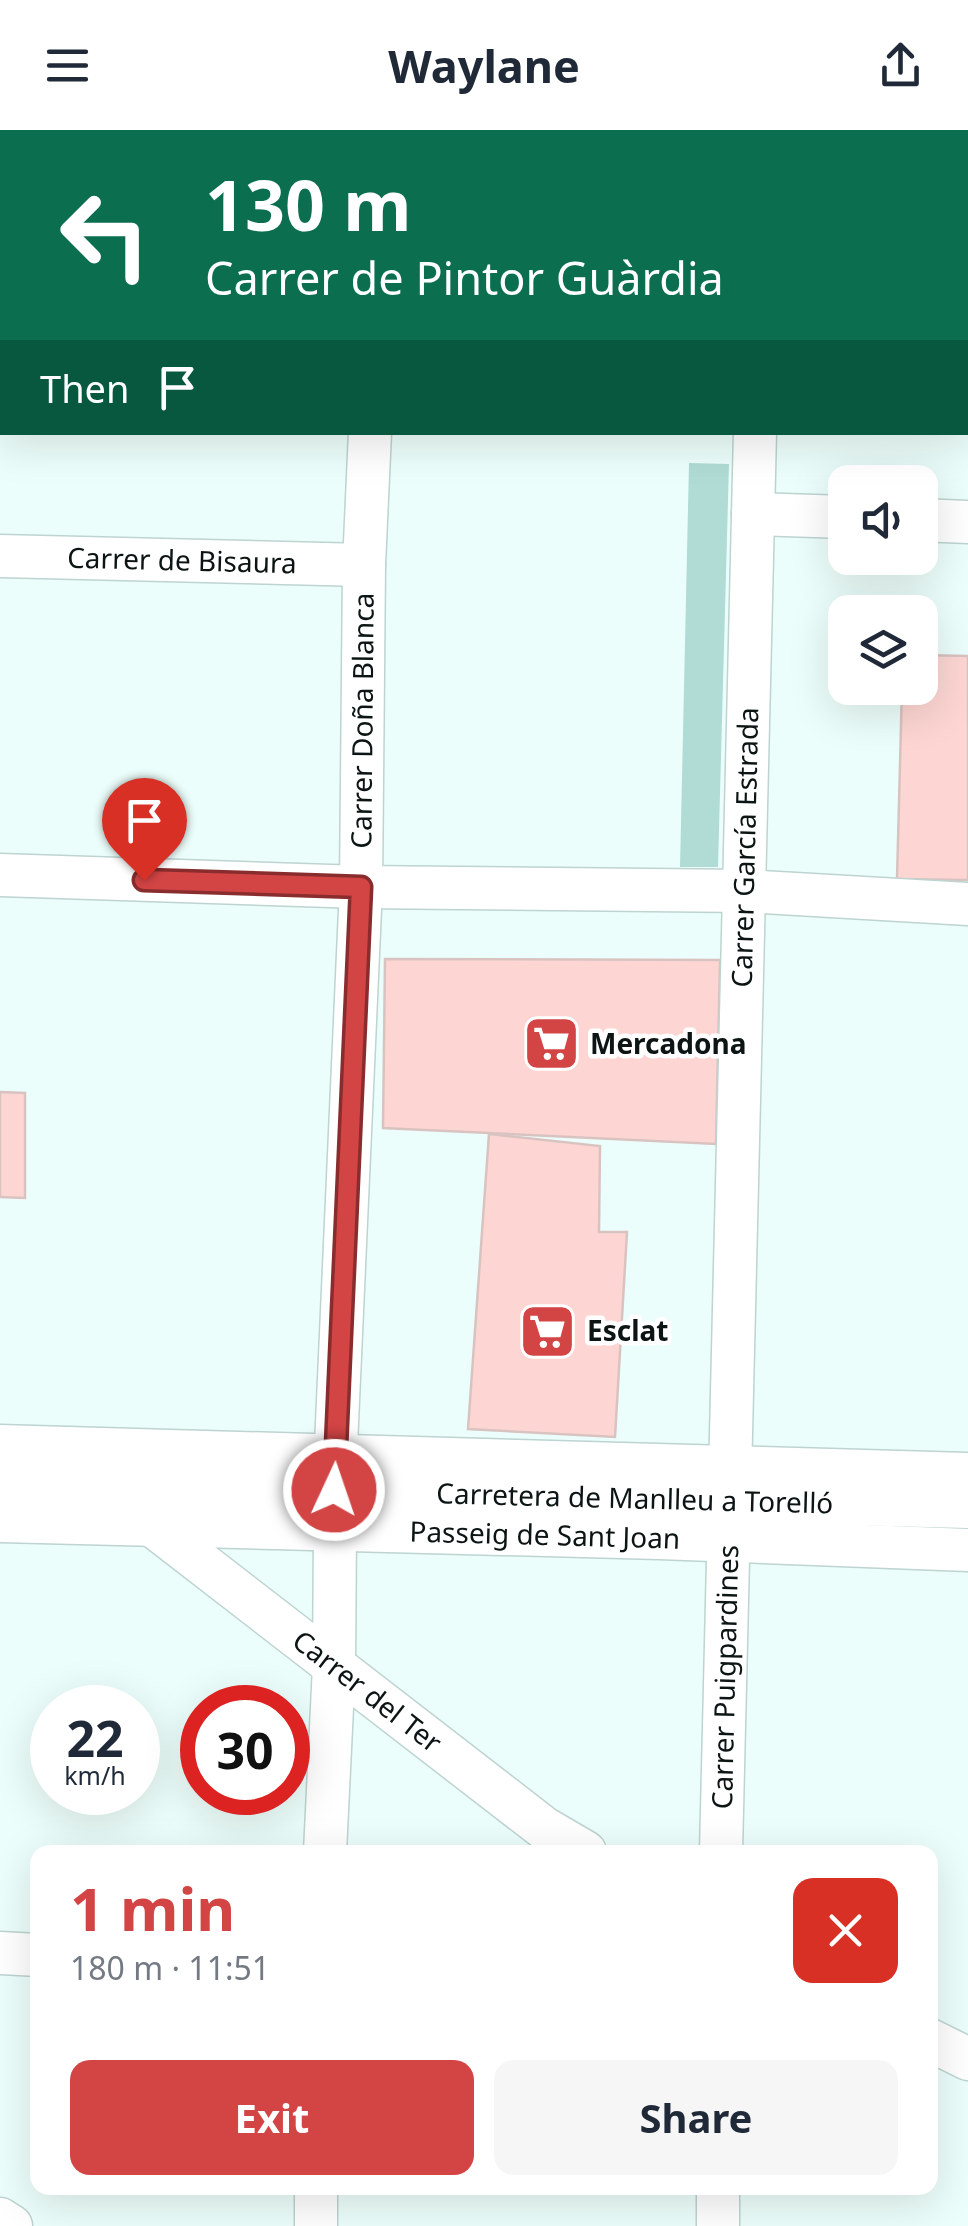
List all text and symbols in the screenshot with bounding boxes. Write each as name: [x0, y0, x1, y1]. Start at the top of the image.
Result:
text: Waylane: [388, 35, 580, 96]
icon: menu: [40, 38, 95, 93]
icon: share: [873, 38, 928, 93]
text: 130 m: [205, 156, 412, 252]
icon: left: [40, 170, 170, 300]
text: Carrer de Pintor Guàrdia: [205, 247, 724, 308]
icon: arrive: [150, 360, 205, 415]
text: Then: [40, 362, 130, 414]
map controls: [828, 465, 938, 705]
button: sound: [828, 465, 938, 575]
street label: Carrer de Bisaura: [67, 538, 297, 581]
street label: Carrer Doña Blanca: [341, 592, 382, 849]
button: layers: [828, 595, 938, 705]
street label: Carrer García Estrada: [722, 707, 766, 988]
pin: [102, 778, 187, 881]
icon: arrive: [117, 793, 172, 848]
supermarket icon: Mercadona: [521, 1014, 581, 1074]
place label: Mercadona: [590, 1024, 746, 1062]
supermarket icon: Esclat: [518, 1301, 578, 1361]
place label: Esclat: [587, 1311, 668, 1349]
position arrow: [282, 1438, 386, 1542]
street label: Carretera de Manlleu a Torelló: [436, 1473, 834, 1522]
street label: Passeig de Sant Joan: [409, 1512, 681, 1557]
street label: Carrer Puigpardines: [702, 1544, 746, 1810]
street label: Carrer del Ter: [285, 1621, 451, 1761]
speed limit sign: 30: [180, 1685, 310, 1815]
text: 22: [66, 1704, 124, 1772]
text: km/h: [64, 1758, 126, 1792]
text: 1 min: [70, 1867, 235, 1949]
button: close: [793, 1878, 898, 1983]
text: 180 m · 11:51: [70, 1946, 270, 1989]
button: Exit: [70, 2060, 474, 2175]
button: Share: [494, 2060, 898, 2175]

